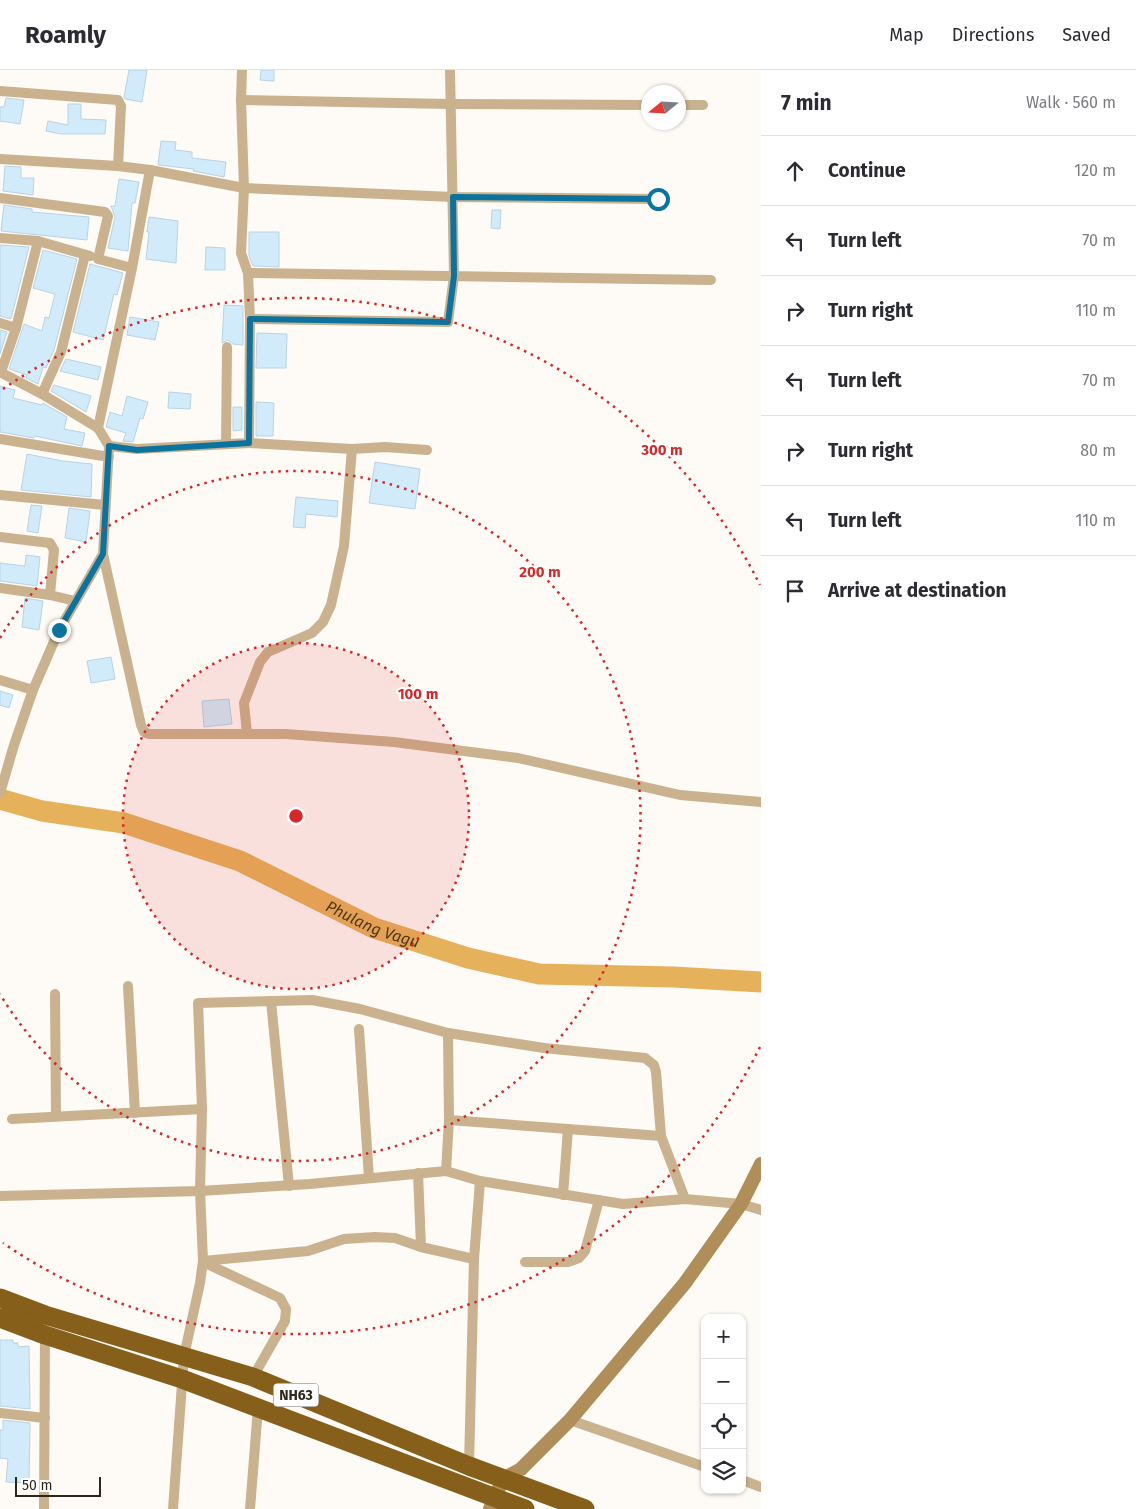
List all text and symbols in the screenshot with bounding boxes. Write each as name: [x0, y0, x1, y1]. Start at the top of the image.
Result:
text: Roamly: [25, 21, 106, 49]
text: Map: [889, 24, 924, 46]
text: Directions: [952, 24, 1034, 46]
text: Saved: [1062, 24, 1111, 46]
north arrow: [641, 85, 686, 130]
text: 7 min: [781, 90, 832, 116]
text: Walk · 560 m: [1026, 93, 1116, 112]
icon: ahead: [781, 157, 809, 185]
text: Continue: [828, 159, 906, 182]
text: 120 m: [1074, 161, 1116, 180]
route start: [647, 188, 670, 211]
icon: left: [781, 227, 809, 255]
text: Turn left: [828, 229, 902, 252]
text: 70 m: [1082, 231, 1116, 250]
icon: right: [781, 297, 809, 325]
text: Turn right: [828, 299, 913, 322]
text: 110 m: [1075, 301, 1116, 320]
icon: left: [781, 367, 809, 395]
text: Turn left: [828, 369, 902, 392]
text: 70 m: [1082, 371, 1116, 390]
icon: right: [781, 437, 809, 465]
text: Turn right: [828, 439, 913, 462]
text: 300 m: [640, 441, 683, 459]
text: 80 m: [1080, 441, 1116, 460]
icon: left: [781, 507, 809, 535]
text: Turn left: [828, 509, 902, 532]
text: 110 m: [1075, 511, 1116, 530]
text: 200 m: [519, 563, 561, 581]
icon: arrive: [781, 577, 809, 605]
text: Arrive at destination: [828, 579, 1007, 602]
route end: [48, 619, 71, 642]
text: 100 m: [398, 685, 438, 703]
centre of rings: [287, 807, 305, 825]
water label: Phulang Vagu: [323, 896, 422, 951]
map controls: [701, 1314, 746, 1494]
button: +: [701, 1314, 746, 1359]
button: −: [701, 1359, 746, 1404]
road number: NH63: [274, 1384, 318, 1406]
button: locate: [701, 1404, 746, 1449]
button: layers: [701, 1449, 746, 1494]
scale bar: [15, 1474, 101, 1497]
text: 50 m: [22, 1477, 53, 1494]

